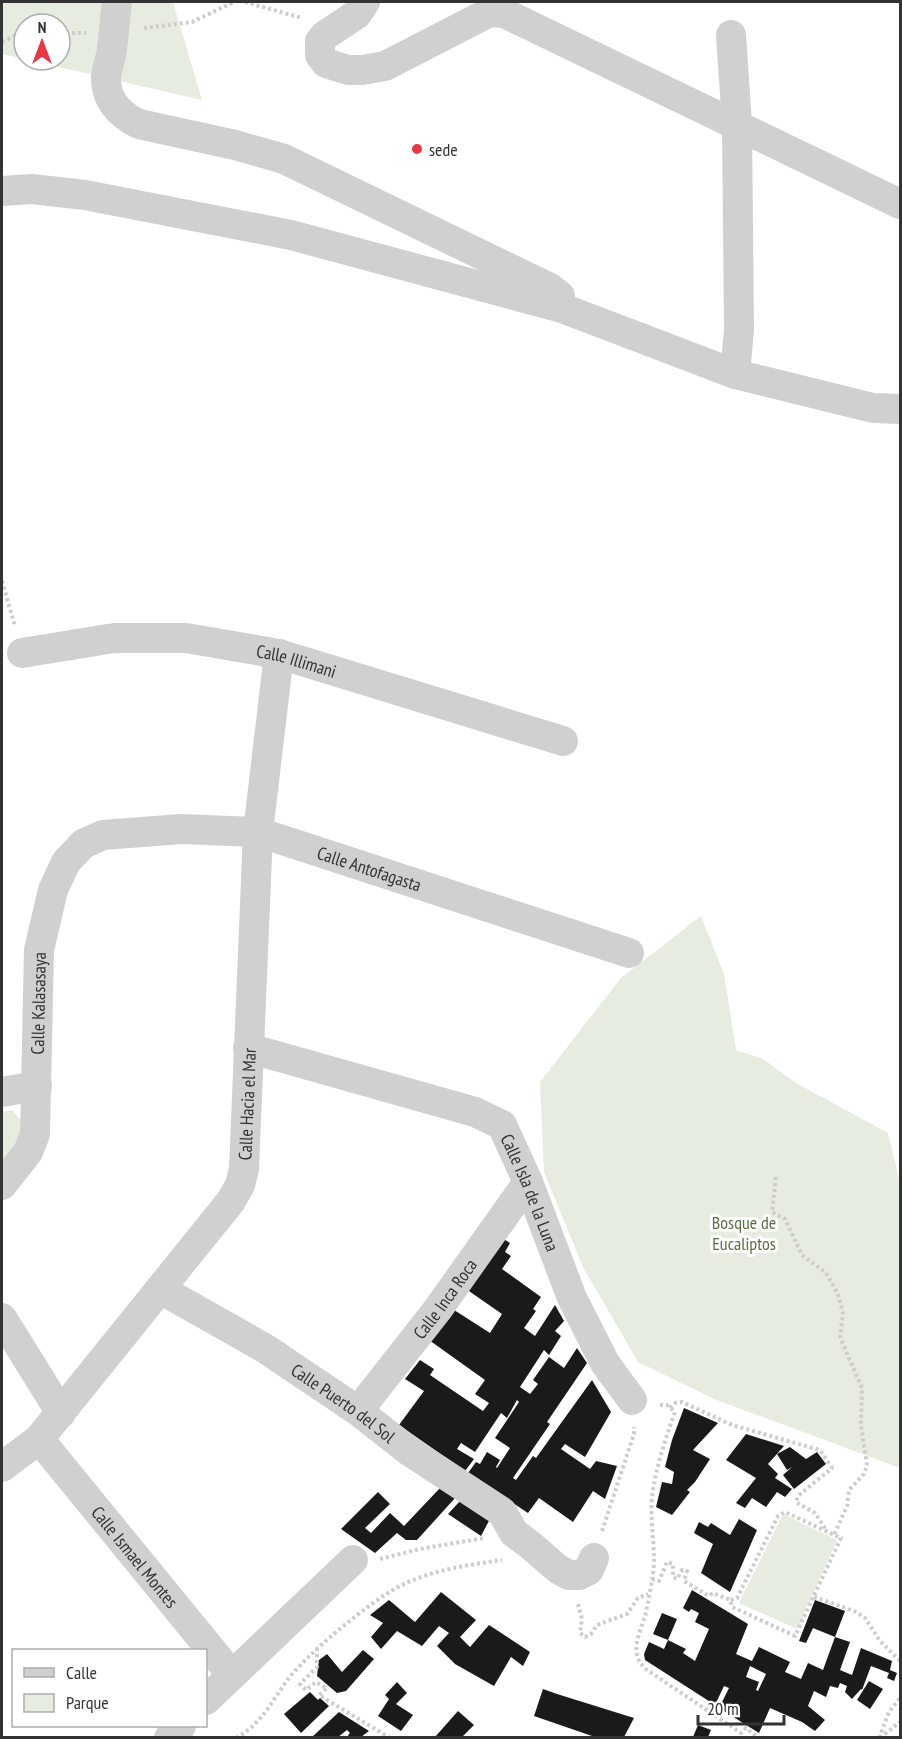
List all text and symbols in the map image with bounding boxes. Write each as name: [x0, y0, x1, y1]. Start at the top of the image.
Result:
north arrow: [12, 12, 72, 72]
text: N: [38, 17, 46, 37]
place label: sede: [429, 138, 458, 161]
marker: sede: [410, 142, 424, 156]
street label: Calle Illimani: [255, 639, 339, 682]
street label: Calle Antofagasta: [314, 841, 424, 896]
street label: Calle Kalasasaya: [25, 952, 50, 1055]
street label: Calle Hacia el Mar: [233, 1048, 261, 1161]
street label: Calle Isla de la Luna: [496, 1130, 565, 1254]
park label: Bosque de Eucaliptos: [712, 1211, 776, 1255]
street label: Calle Inca Roca: [408, 1254, 482, 1343]
street label: Calle Puerto del Sol: [287, 1358, 401, 1448]
street label: Calle Ismael Montes: [87, 1501, 184, 1612]
legend: [12, 1649, 207, 1727]
text: Calle: [66, 1661, 97, 1684]
scale bar: [698, 1688, 784, 1726]
text: Parque: [66, 1691, 109, 1714]
text: 20 m: [707, 1697, 739, 1720]

